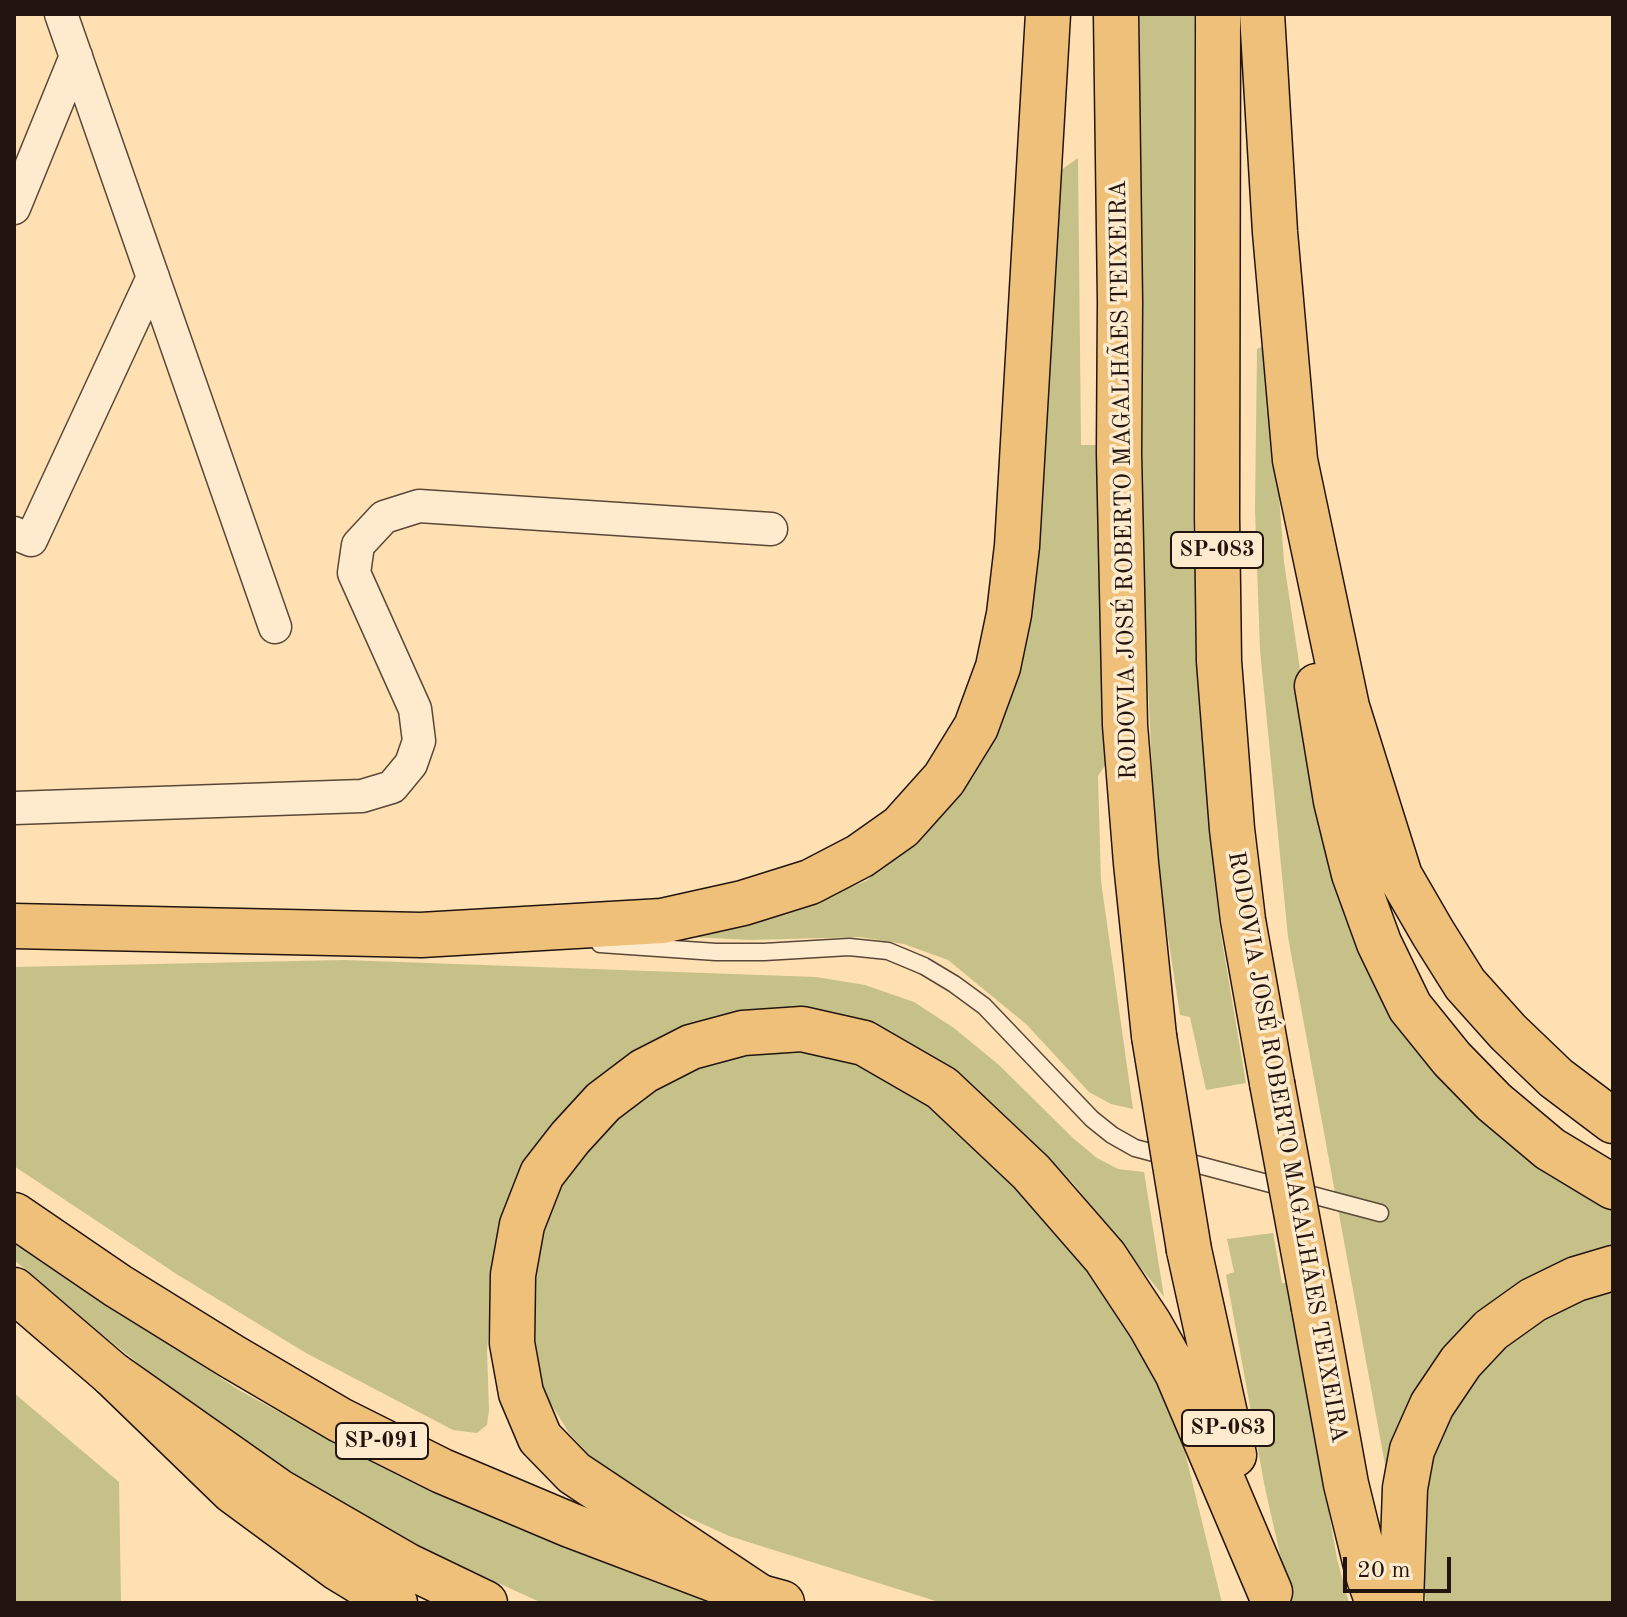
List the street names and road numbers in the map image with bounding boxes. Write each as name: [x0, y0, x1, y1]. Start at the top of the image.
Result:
street label: RODOVIA JOSÉ ROBERTO MAGALHÃES TEIXEIRA: [1104, 180, 1144, 780]
road number: SP-083: [1171, 532, 1263, 568]
street label: RODOVIA JOSÉ ROBERTO MAGALHÃES TEIXEIRA: [1221, 849, 1353, 1445]
road number: SP-083: [1182, 1410, 1274, 1446]
road number: SP-091: [336, 1423, 428, 1459]

